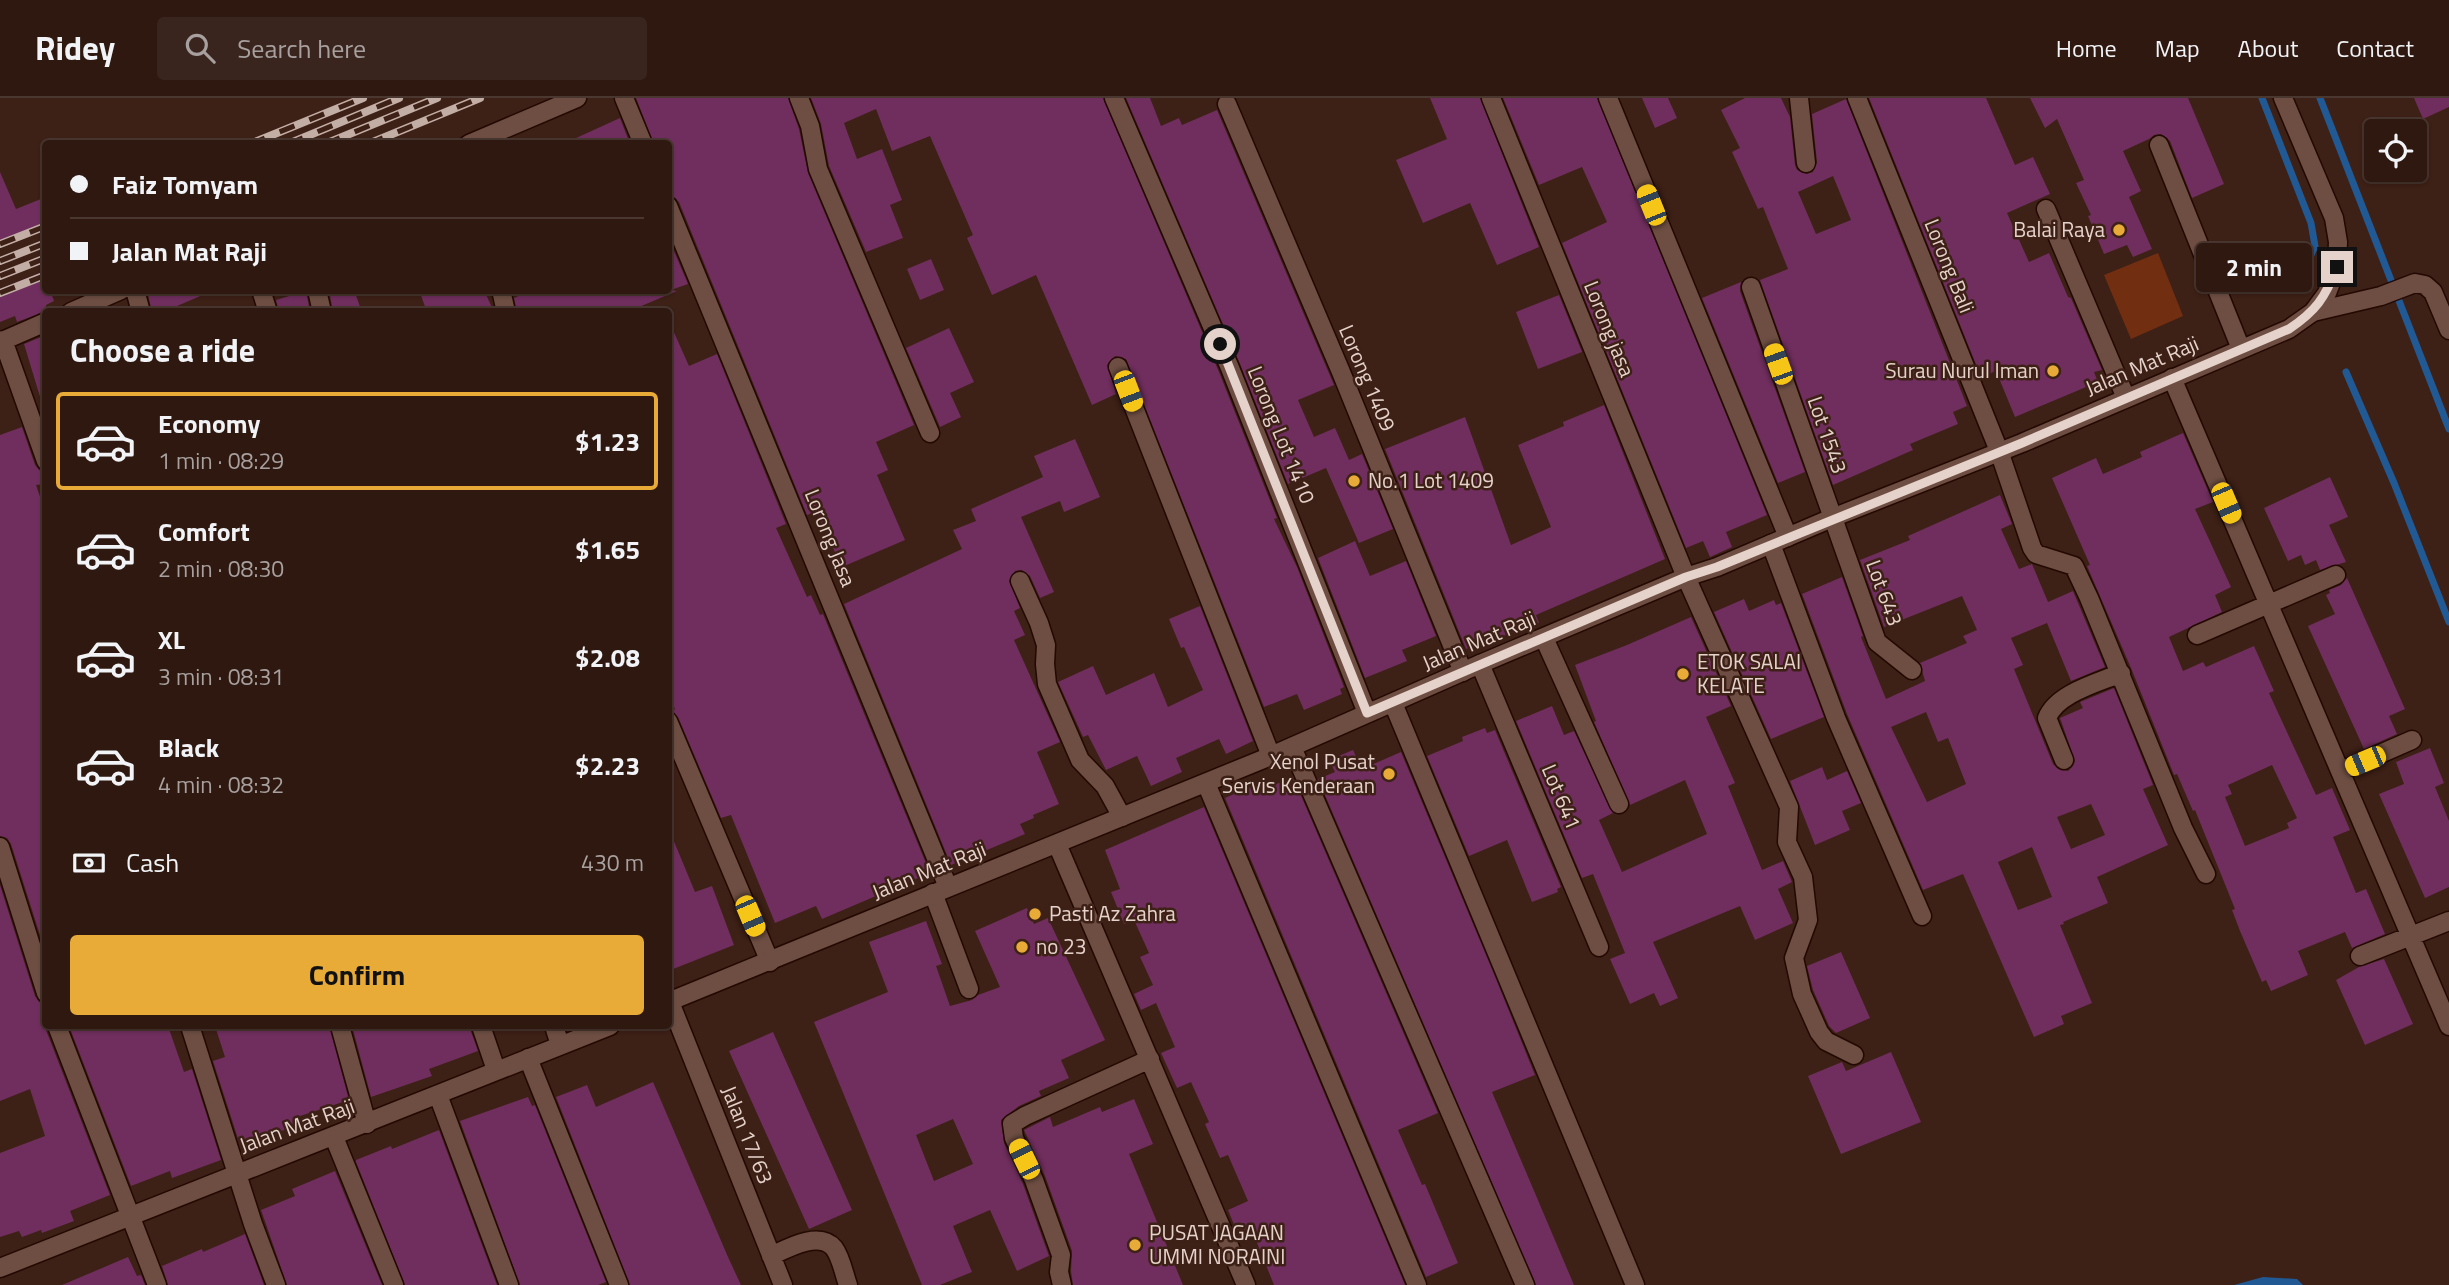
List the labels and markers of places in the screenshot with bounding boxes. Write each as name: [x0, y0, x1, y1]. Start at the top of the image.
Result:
place label: Balai Raya: [2013, 213, 2105, 245]
marker: Balai Raya: [2111, 222, 2127, 238]
place label: Surau Nurul Iman: [1885, 354, 2039, 386]
marker: Surau Nurul Iman: [2045, 363, 2061, 379]
place label: No.1 Lot 1409: [1368, 464, 1494, 496]
marker: No.1 Lot 1409: [1346, 473, 1362, 489]
place label: ETOK SALAI KELATE: [1697, 645, 1801, 701]
marker: ETOK SALAI KELATE: [1675, 666, 1691, 682]
place label: Xenol Pusat Servis Kenderaan: [1222, 745, 1376, 801]
marker: Xenol Pusat Servis Kenderaan: [1381, 766, 1397, 782]
place label: Pasti Az Zahra: [1049, 897, 1176, 929]
marker: Pasti Az Zahra: [1027, 906, 1043, 922]
place label: no 23: [1036, 930, 1087, 962]
marker: no 23: [1014, 939, 1030, 955]
place label: PUSAT JAGAAN UMMI NORAINI: [1149, 1216, 1285, 1272]
marker: PUSAT JAGAAN UMMI NORAINI: [1127, 1237, 1143, 1253]

